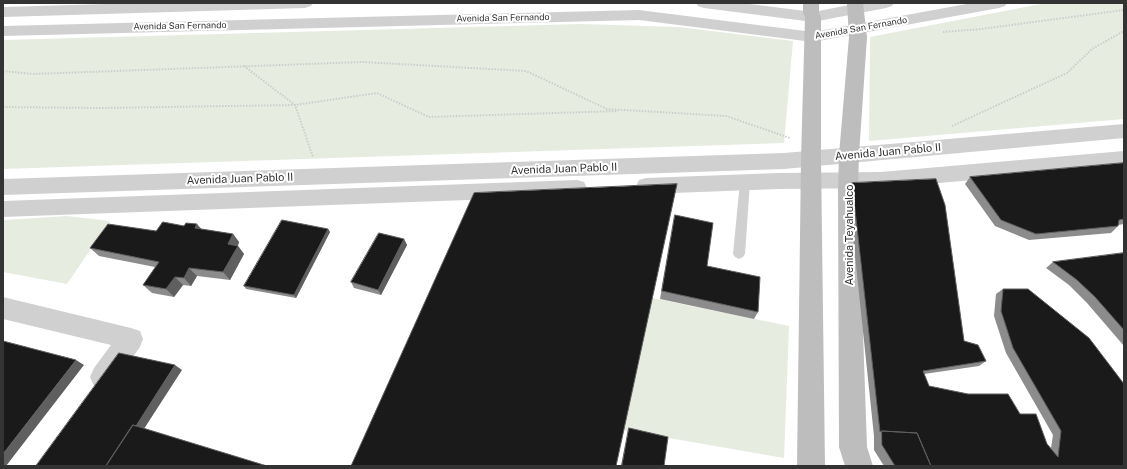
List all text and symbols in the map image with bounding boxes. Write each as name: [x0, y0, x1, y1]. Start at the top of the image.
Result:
street label: Avenida San Fernando: [456, 12, 550, 24]
street label: Avenida San Fernando: [814, 15, 908, 41]
street label: Avenida San Fernando: [133, 20, 227, 32]
street label: Avenida Juan Pablo II: [834, 141, 942, 163]
street label: Avenida Juan Pablo II: [510, 161, 618, 177]
street label: Avenida Juan Pablo II: [186, 171, 294, 187]
street label: Avenida Teyahualco: [843, 185, 857, 285]

